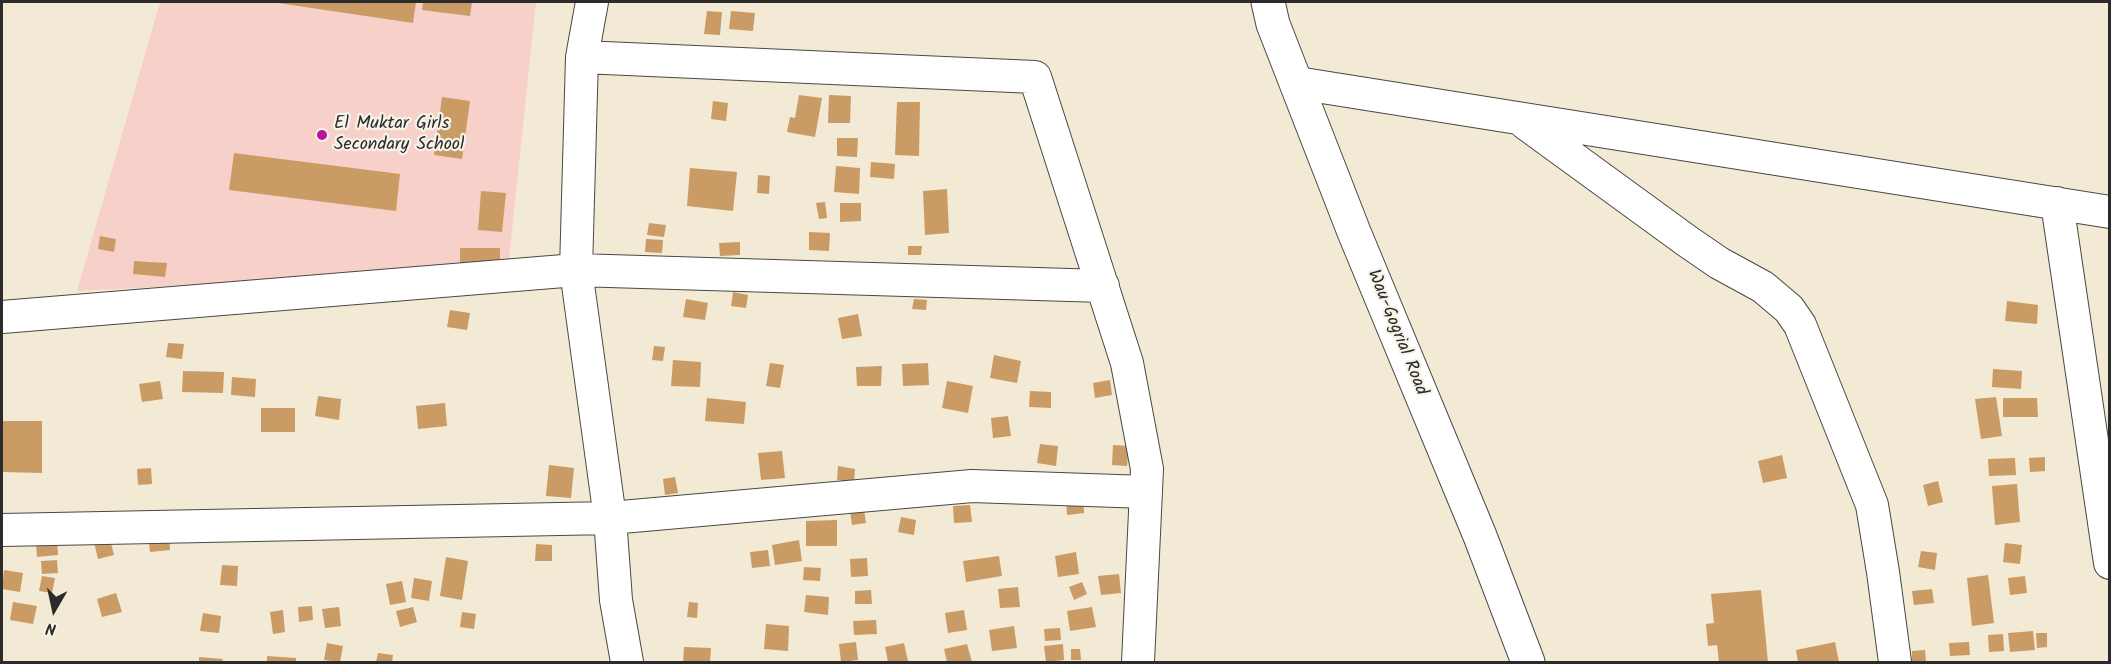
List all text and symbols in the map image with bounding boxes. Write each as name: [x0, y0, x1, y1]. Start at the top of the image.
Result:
place label: El Muktar Girls Secondary School: [334, 114, 464, 156]
marker: El Muktar Girls Secondary School: [315, 128, 329, 142]
street label: Wau-Gogrial Road: [1361, 267, 1431, 399]
north arrow: [24, 580, 84, 640]
text: N: [44, 615, 58, 641]

